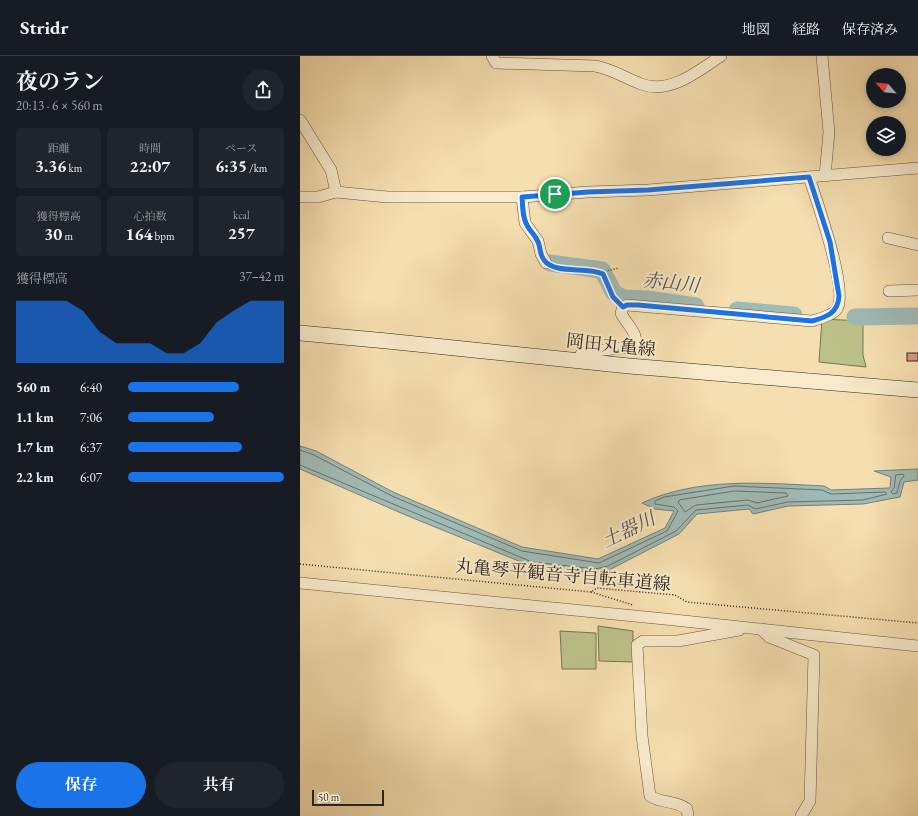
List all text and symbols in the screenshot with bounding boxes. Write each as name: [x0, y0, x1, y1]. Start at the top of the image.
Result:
text: Stridr: [20, 15, 68, 40]
text: 地図: [742, 20, 770, 38]
text: 経路: [792, 20, 820, 38]
text: 保存済み: [842, 20, 898, 38]
text: 夜のラン: [16, 67, 104, 96]
north arrow: [866, 68, 906, 108]
map controls: [866, 68, 906, 156]
button: share: [242, 69, 284, 111]
text: 20:13 · 6 × 560 m: [16, 97, 103, 114]
button: layers: [866, 116, 906, 156]
text: 距離: [48, 141, 70, 155]
text: 時間: [139, 141, 161, 155]
text: ペース: [225, 141, 258, 155]
text: 3.36: [35, 155, 66, 177]
text: 22:07: [130, 155, 170, 177]
text: 6:35: [215, 155, 247, 177]
text: km: [66, 161, 82, 175]
text: /km: [247, 161, 267, 175]
pin: [538, 177, 572, 211]
icon: arrive: [544, 183, 566, 205]
text: kcal: [233, 208, 250, 222]
text: 獲得標高: [37, 209, 81, 223]
text: 心拍数: [133, 209, 166, 223]
text: 257: [228, 222, 255, 244]
text: 30: [44, 223, 62, 245]
text: 164: [125, 223, 152, 245]
text: m: [62, 229, 73, 243]
text: bpm: [152, 229, 175, 243]
water label: 赤山川: [641, 267, 703, 298]
text: 37–42 m: [239, 268, 284, 285]
text: 獲得標高: [16, 270, 68, 287]
street label: 岡田丸亀線: [565, 328, 657, 361]
text: 560 m: [16, 379, 50, 396]
text: 6:40: [80, 379, 102, 396]
text: 1.1 km: [16, 409, 54, 426]
text: 7:06: [80, 409, 102, 426]
text: 1.7 km: [16, 439, 54, 456]
text: 6:37: [80, 439, 102, 456]
text: 2.2 km: [16, 469, 54, 486]
text: 6:07: [80, 469, 102, 486]
water label: 土器川: [597, 505, 661, 553]
street label: 丸亀琴平観音寺自転車道線: [454, 554, 672, 595]
button: 保存: [16, 762, 146, 808]
button: 共有: [154, 762, 284, 808]
scale bar: [312, 788, 384, 807]
text: 50 m: [318, 790, 339, 804]

